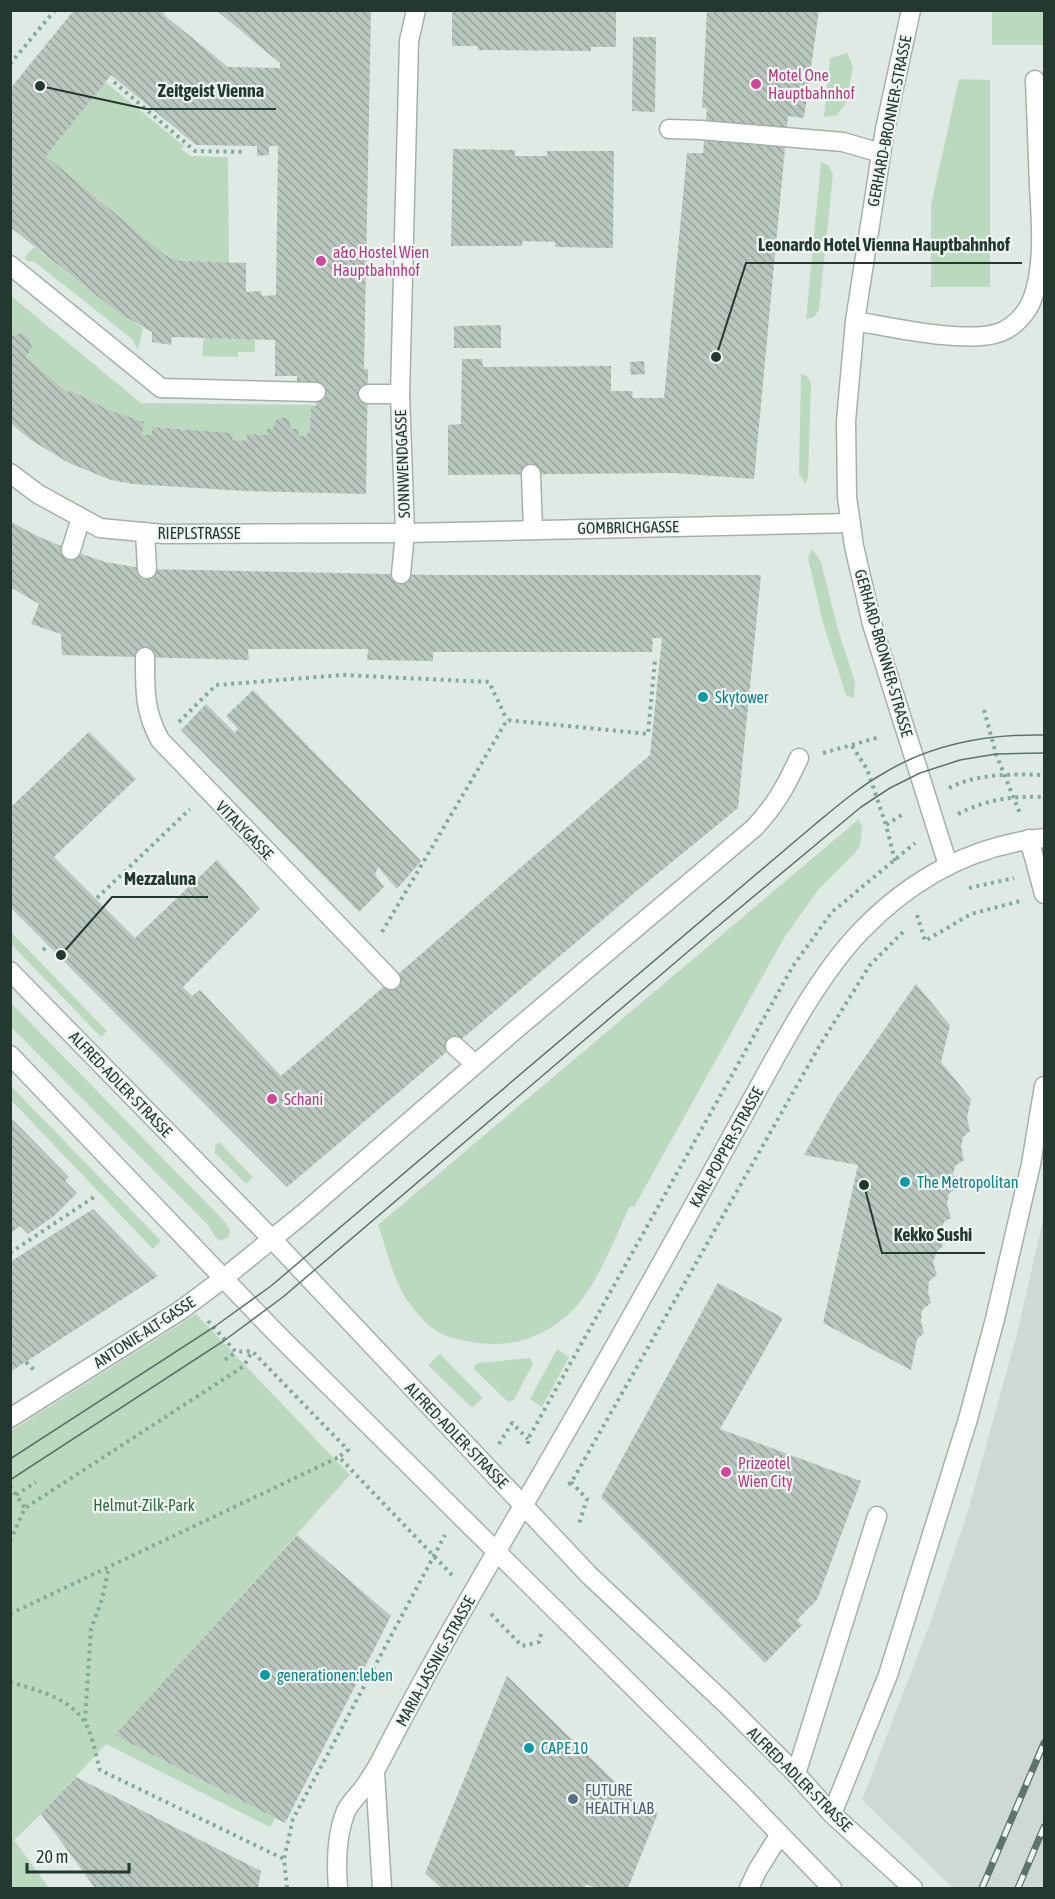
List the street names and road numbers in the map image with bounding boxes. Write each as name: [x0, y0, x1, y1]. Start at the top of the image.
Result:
street label: GERHARD-BRONNER-STRASSE: [864, 34, 914, 208]
street label: SONNWENDGASSE: [391, 409, 413, 518]
street label: GOMBRICHGASSE: [577, 517, 679, 537]
street label: RIEPLSTRASSE: [158, 524, 241, 542]
street label: GERHARD-BRONNER-STRASSE: [851, 567, 917, 739]
street label: VITALYGASSE: [213, 797, 277, 863]
street label: ALFRED-ADLER-STRASSE: [66, 1027, 176, 1141]
street label: KARL-POPPER-STRASSE: [686, 1084, 767, 1210]
street label: ANTONIE-ALT-GASSE: [90, 1292, 198, 1371]
street label: ALFRED-ADLER-STRASSE: [402, 1378, 512, 1492]
street label: MARIA-LASSNIG-STRASSE: [392, 1593, 478, 1729]
street label: ALFRED-ADLER-STRASSE: [744, 1723, 856, 1835]

